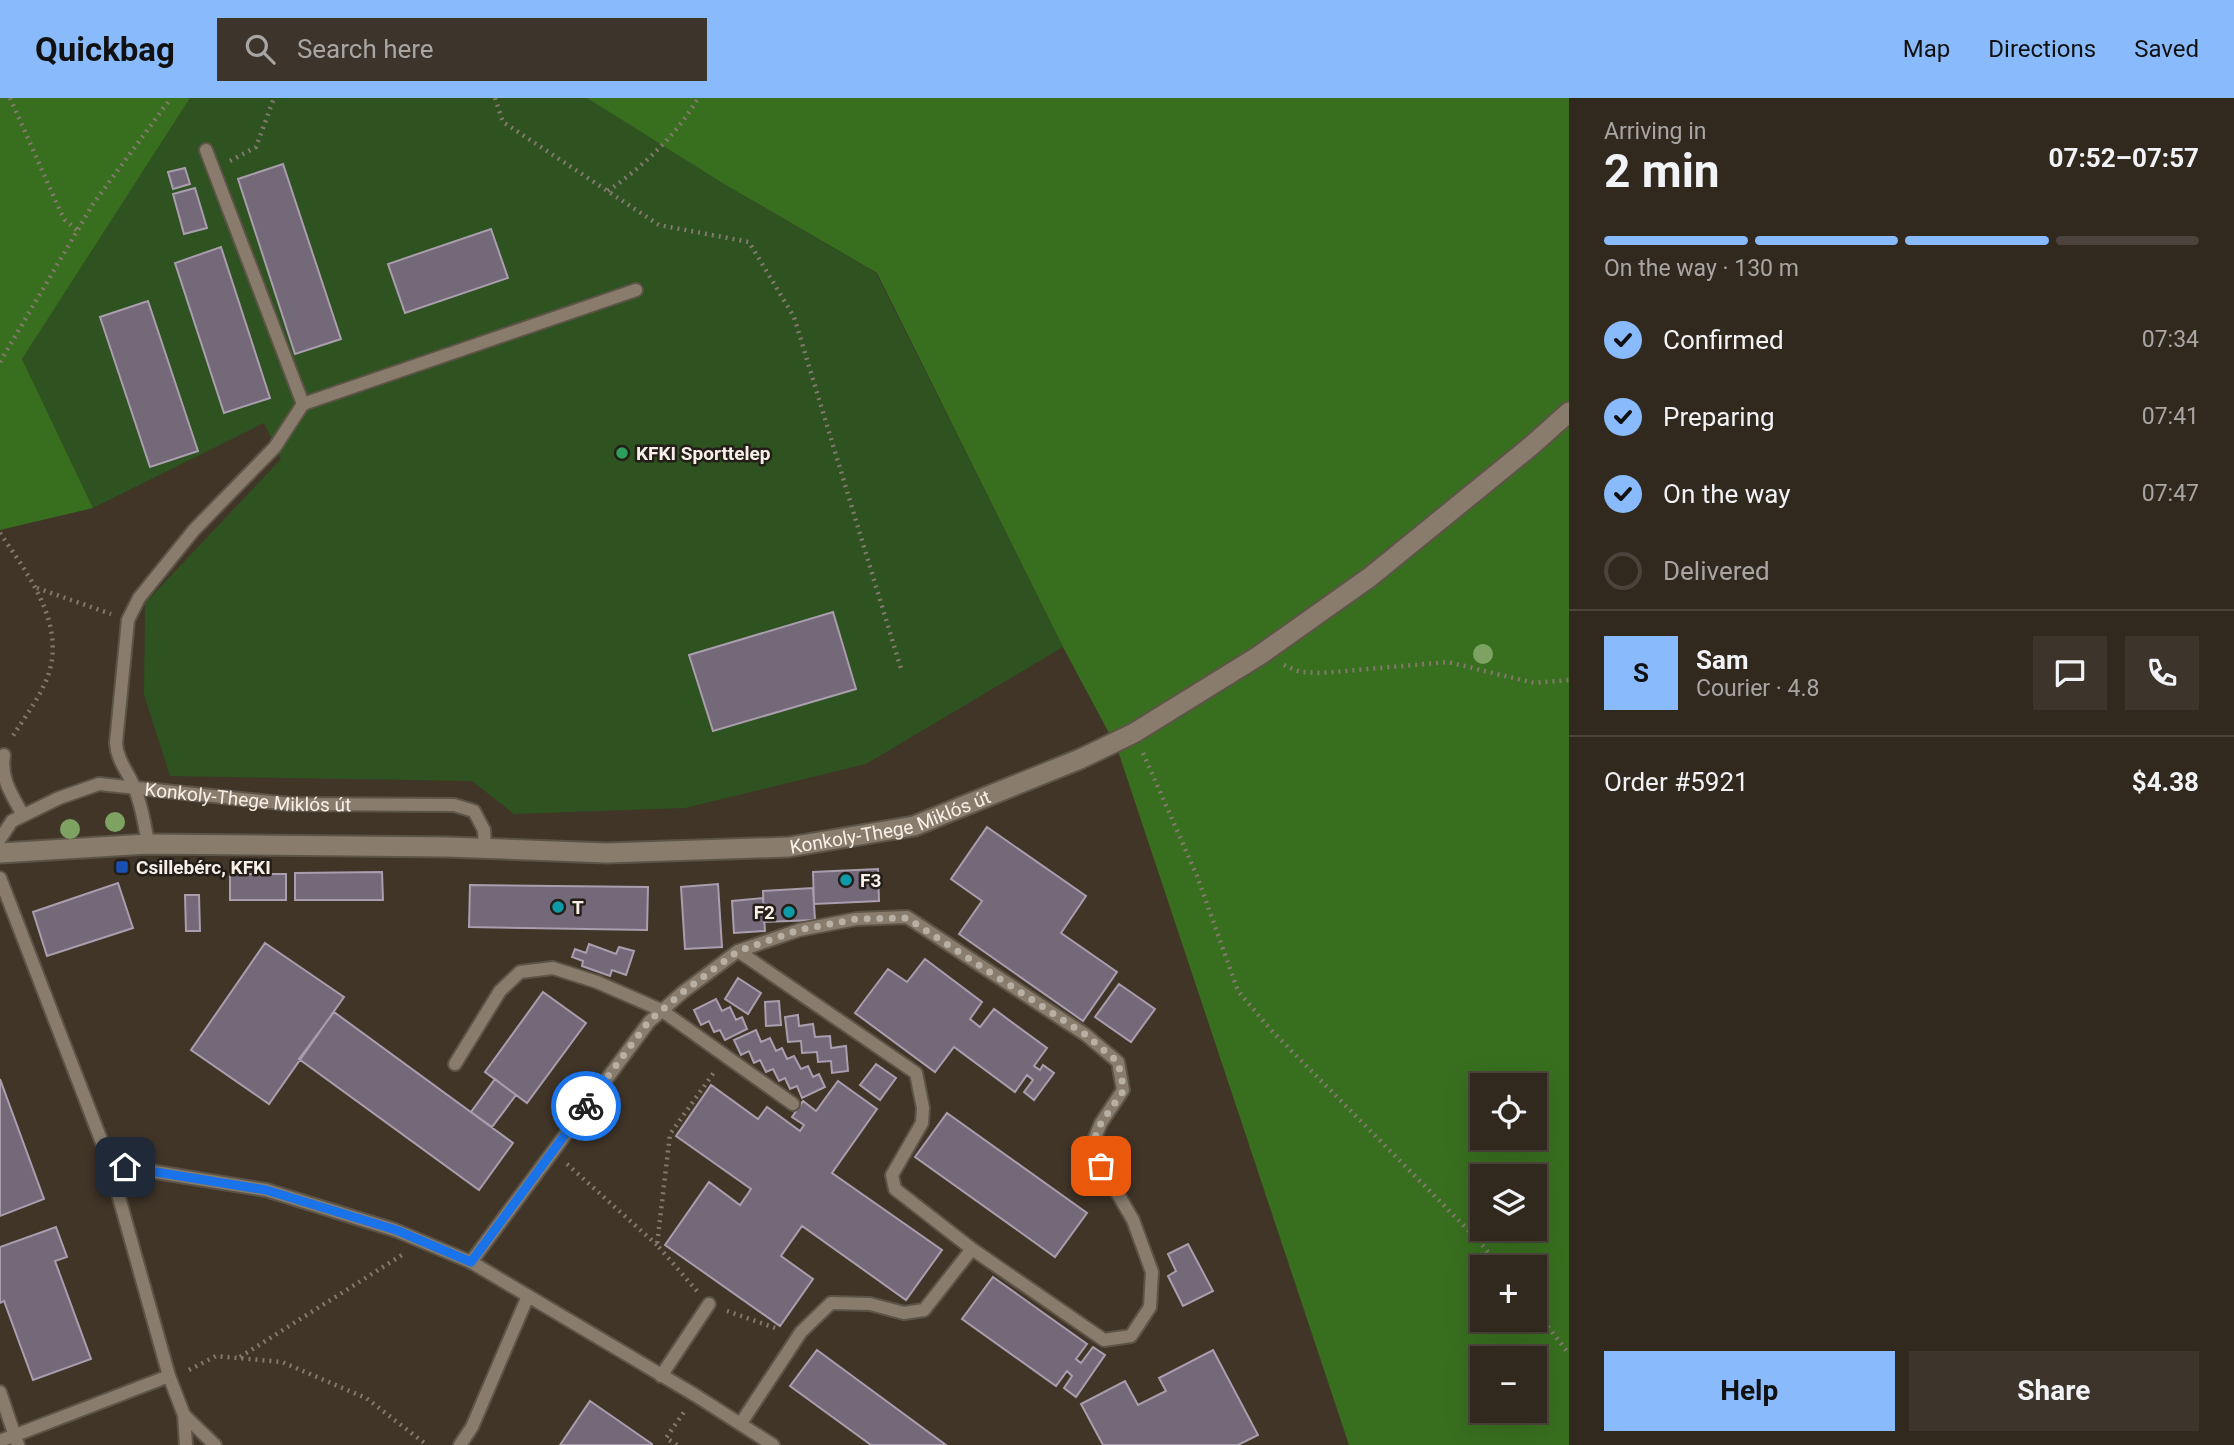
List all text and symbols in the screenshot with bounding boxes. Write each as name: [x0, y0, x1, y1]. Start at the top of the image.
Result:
search box: [217, 18, 707, 81]
text: Quickbag: [35, 30, 175, 69]
icon: search: [241, 30, 279, 68]
text: Search here: [297, 34, 434, 64]
text: Map: [1903, 35, 1950, 63]
text: Directions: [1988, 35, 2096, 63]
text: Saved: [2134, 35, 2199, 63]
text: Arriving in: [1604, 118, 1707, 145]
text: 07:52–07:57: [2049, 143, 2199, 173]
text: 2 min: [1604, 144, 1720, 198]
text: On the way · 130 m: [1604, 255, 1799, 282]
icon: check: [1604, 321, 1642, 359]
text: Confirmed: [1663, 325, 1784, 355]
text: 07:34: [2142, 326, 2199, 353]
icon: check: [1604, 398, 1642, 436]
text: Preparing: [1663, 402, 1775, 432]
text: 07:41: [2142, 403, 2199, 430]
place label: KFKI Sporttelep: [636, 442, 771, 465]
marker: KFKI Sporttelep: [614, 445, 630, 461]
icon: check: [1604, 475, 1642, 513]
text: On the way: [1663, 479, 1791, 509]
text: 07:47: [2142, 480, 2199, 507]
text: Delivered: [1663, 556, 1770, 586]
button: chat: [2033, 636, 2107, 710]
button: phone: [2125, 636, 2199, 710]
text: Sam: [1696, 645, 1748, 675]
text: S: [1633, 658, 1649, 688]
text: Courier · 4.8: [1696, 675, 1819, 702]
text: Order #5921: [1604, 767, 1749, 797]
text: $4.38: [2132, 767, 2199, 797]
street label: Konkoly-Thege Miklós út: [144, 778, 351, 816]
street label: Konkoly-Thege Miklós út: [788, 785, 994, 859]
place label: Csillebérc, KFKI: [136, 856, 271, 879]
marker: Csillebérc, KFKI: [114, 859, 130, 875]
place label: F3: [860, 869, 881, 892]
marker: F3: [838, 872, 854, 888]
place label: T: [572, 896, 584, 919]
marker: T: [550, 899, 566, 915]
place label: F2: [754, 901, 775, 924]
marker: F2: [781, 904, 797, 920]
courier: [551, 1071, 621, 1141]
map controls: [1470, 1073, 1547, 1423]
button: locate: [1470, 1073, 1547, 1150]
icon: bike: [567, 1087, 605, 1125]
pin: [1071, 1136, 1131, 1196]
pin: [95, 1137, 155, 1197]
icon: bag: [1082, 1147, 1120, 1185]
icon: home: [106, 1148, 144, 1186]
button: layers: [1470, 1164, 1547, 1241]
button: +: [1470, 1255, 1547, 1332]
button: −: [1470, 1346, 1547, 1423]
button: Help: [1604, 1351, 1895, 1431]
button: Share: [1909, 1351, 2199, 1431]

